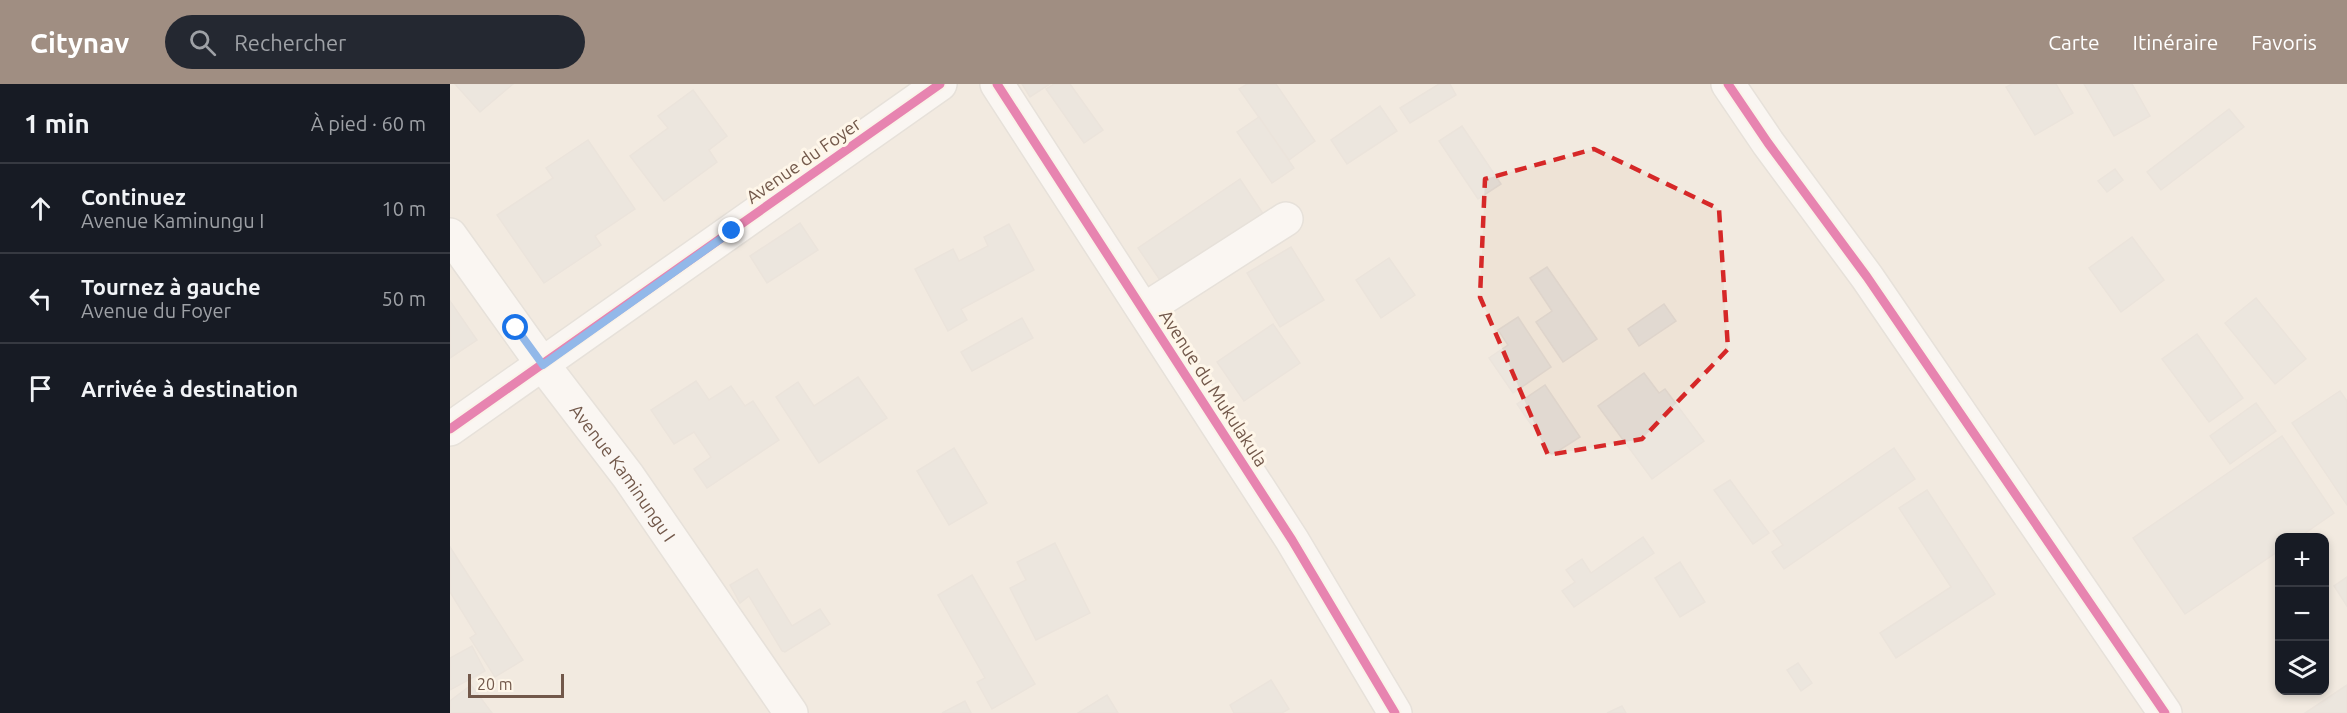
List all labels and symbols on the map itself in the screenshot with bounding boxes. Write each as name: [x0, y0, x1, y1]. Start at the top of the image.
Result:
street label: Avenue du Foyer: [742, 113, 864, 207]
route end: [718, 217, 744, 243]
street label: Avenue du Mukulakula: [1156, 306, 1272, 470]
route start: [502, 314, 528, 340]
street label: Avenue Kaminungu I: [566, 400, 680, 545]
scale bar: [468, 671, 564, 698]

